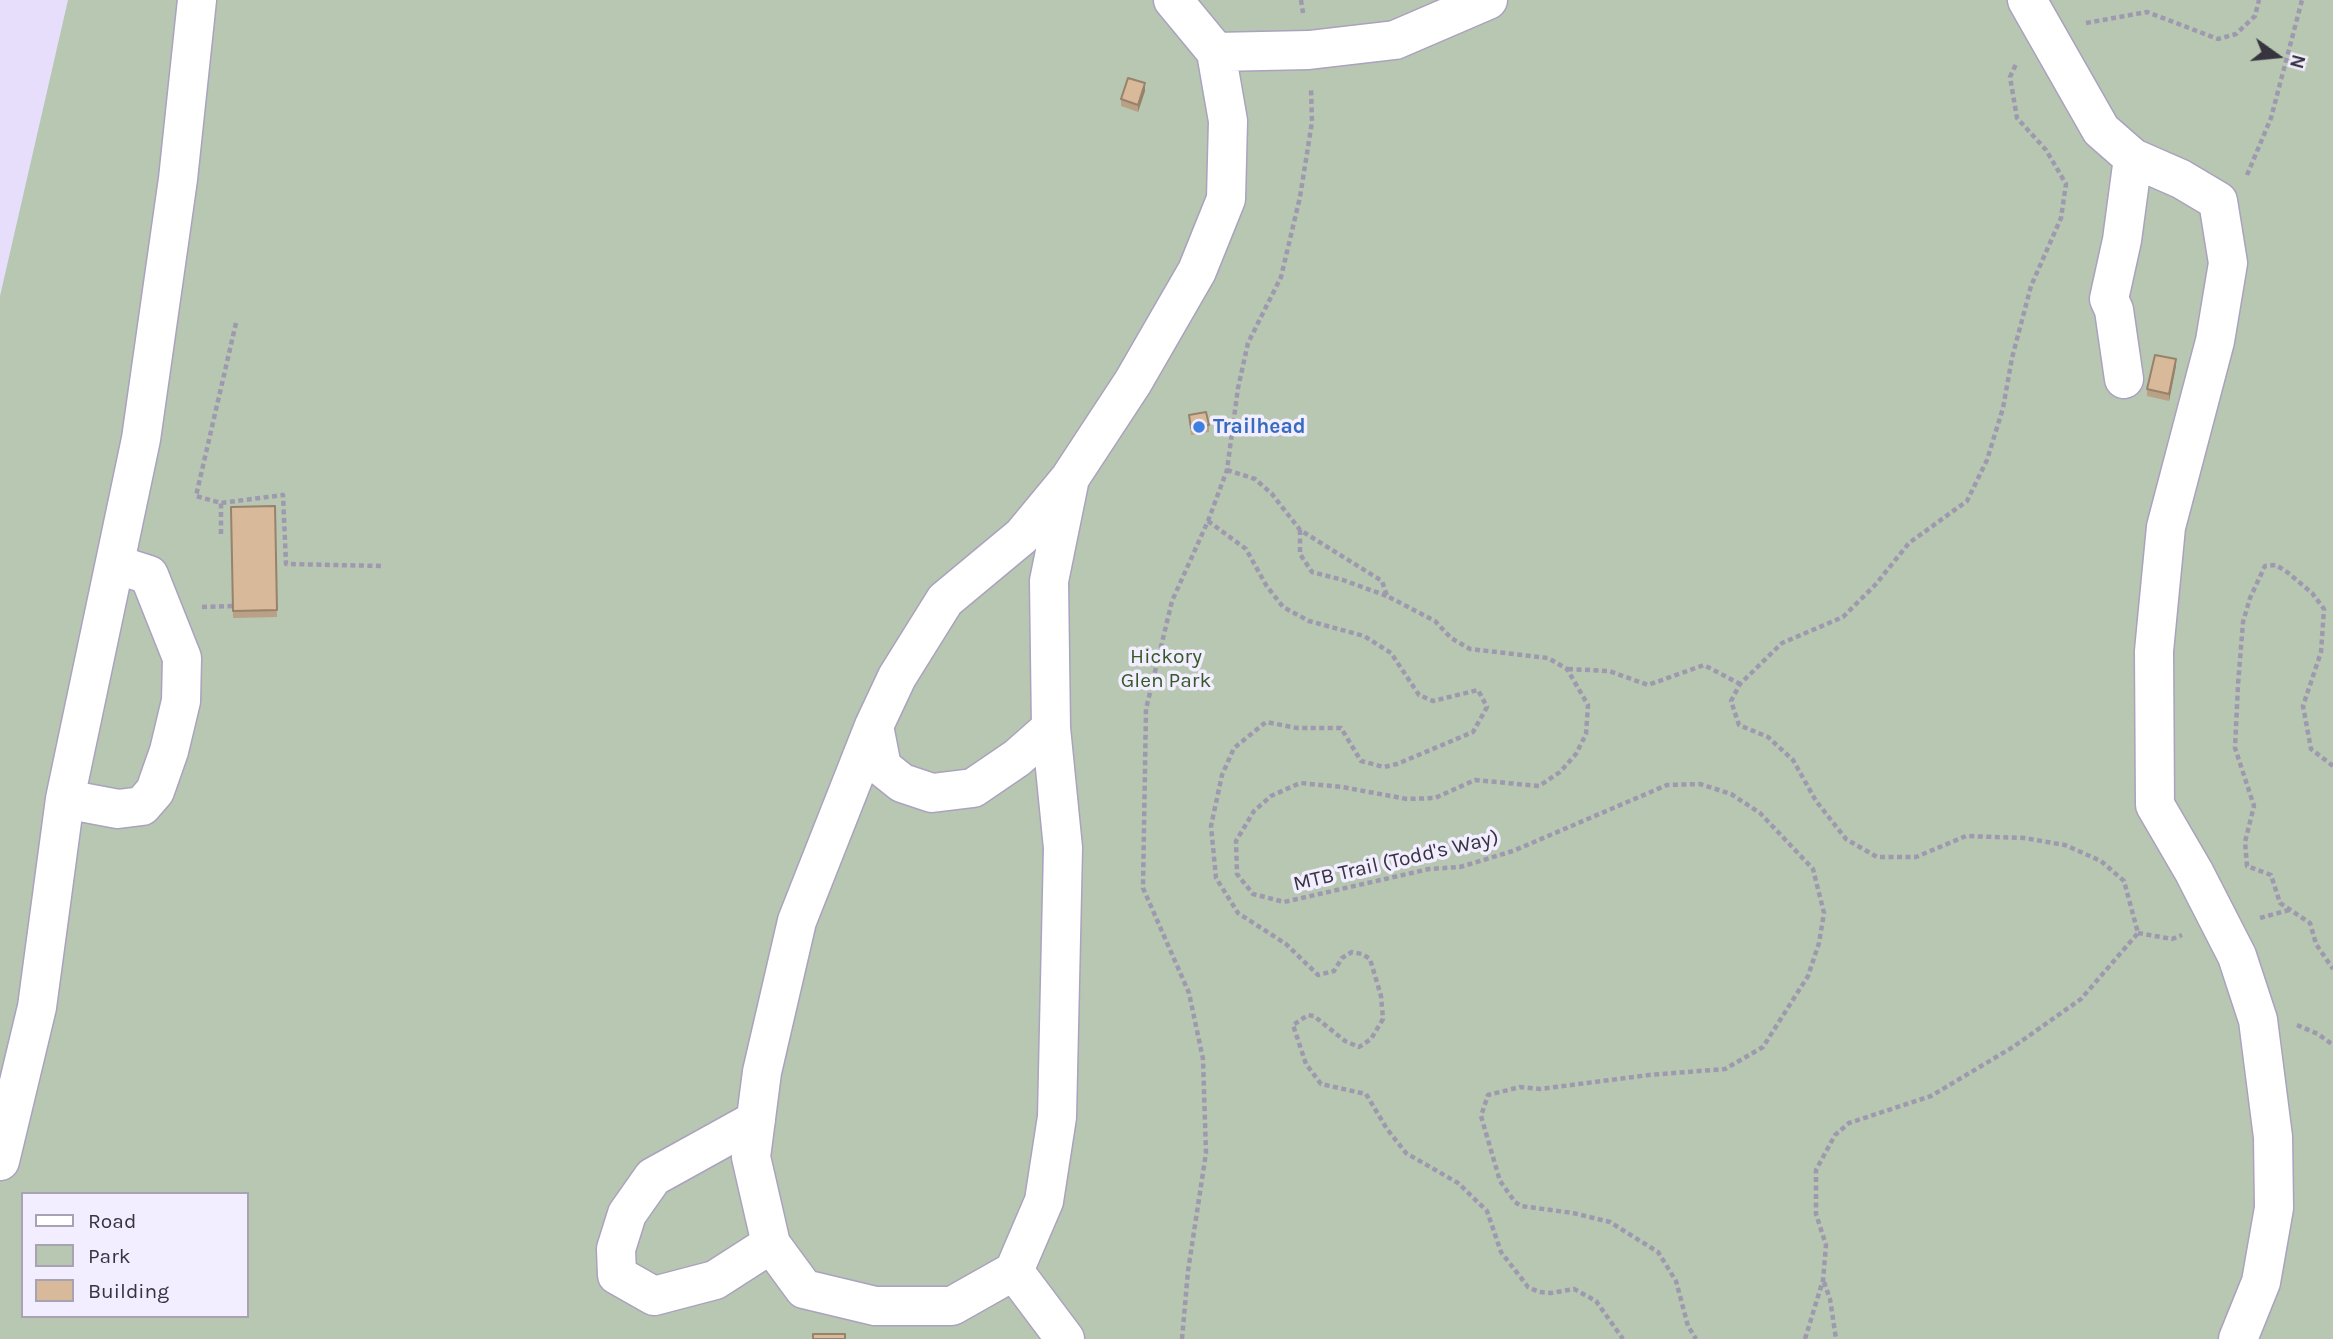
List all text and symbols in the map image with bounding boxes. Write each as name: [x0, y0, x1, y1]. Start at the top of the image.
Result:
north arrow: [2242, 21, 2312, 91]
text: N: [2285, 52, 2310, 71]
place label: Trailhead: [1213, 414, 1306, 440]
marker: Trailhead: [1191, 419, 1207, 435]
park label: Hickory Glen Park: [1121, 644, 1211, 694]
street label: MTB Trail (Todd's Way): [1291, 825, 1501, 897]
legend: [21, 1192, 248, 1318]
text: Road: [88, 1209, 136, 1233]
text: Park: [88, 1244, 131, 1268]
text: Building: [88, 1279, 169, 1303]

